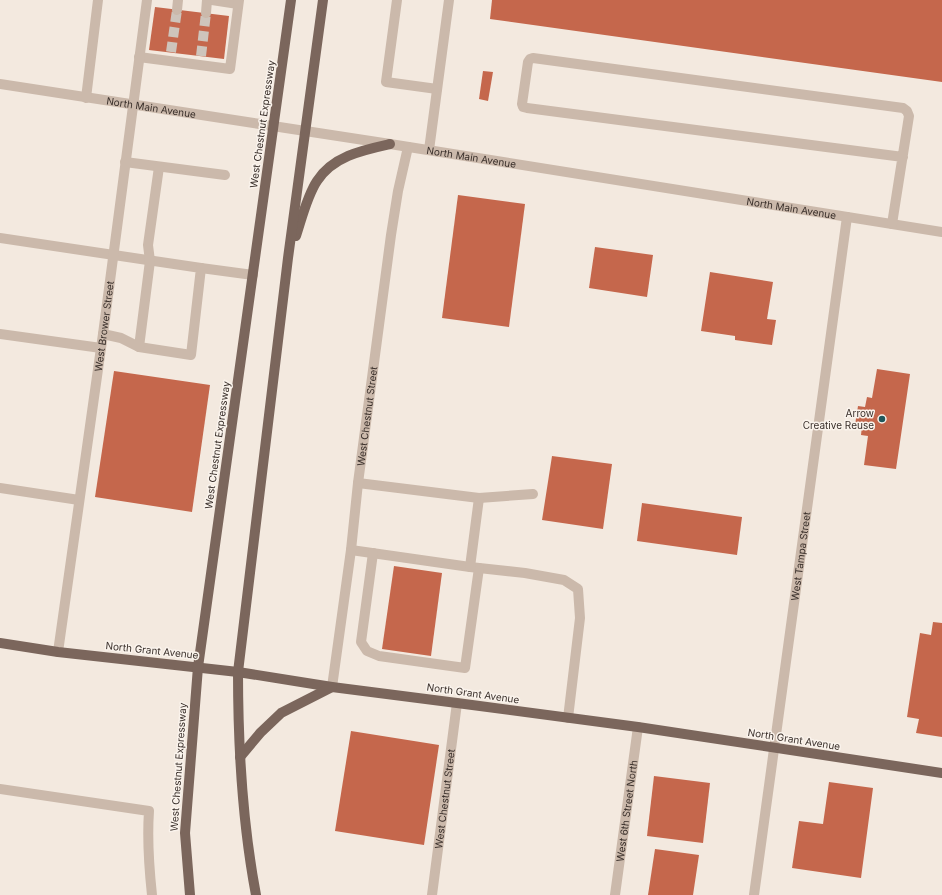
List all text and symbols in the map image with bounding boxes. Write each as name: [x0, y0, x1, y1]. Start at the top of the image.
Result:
street label: West Chestnut Expressway: [247, 59, 277, 189]
street label: North Main Avenue: [106, 94, 197, 120]
street label: North Main Avenue: [426, 144, 517, 170]
street label: North Main Avenue: [746, 195, 837, 221]
street label: West Brower Street: [92, 279, 116, 372]
street label: West Chestnut Street: [354, 365, 380, 467]
street label: West Chestnut Expressway: [202, 380, 232, 510]
place label: Arrow Creative Reuse: [803, 407, 874, 431]
marker: Arrow Creative Reuse: [877, 414, 887, 424]
street label: West Tampa Street: [788, 510, 813, 601]
street label: North Grant Avenue: [105, 639, 199, 661]
street label: North Grant Avenue: [426, 681, 520, 705]
street label: West Chestnut Expressway: [168, 702, 189, 832]
street label: North Grant Avenue: [747, 726, 841, 752]
street label: West Chestnut Street: [432, 748, 457, 849]
street label: West 6th Street North: [614, 759, 639, 862]

